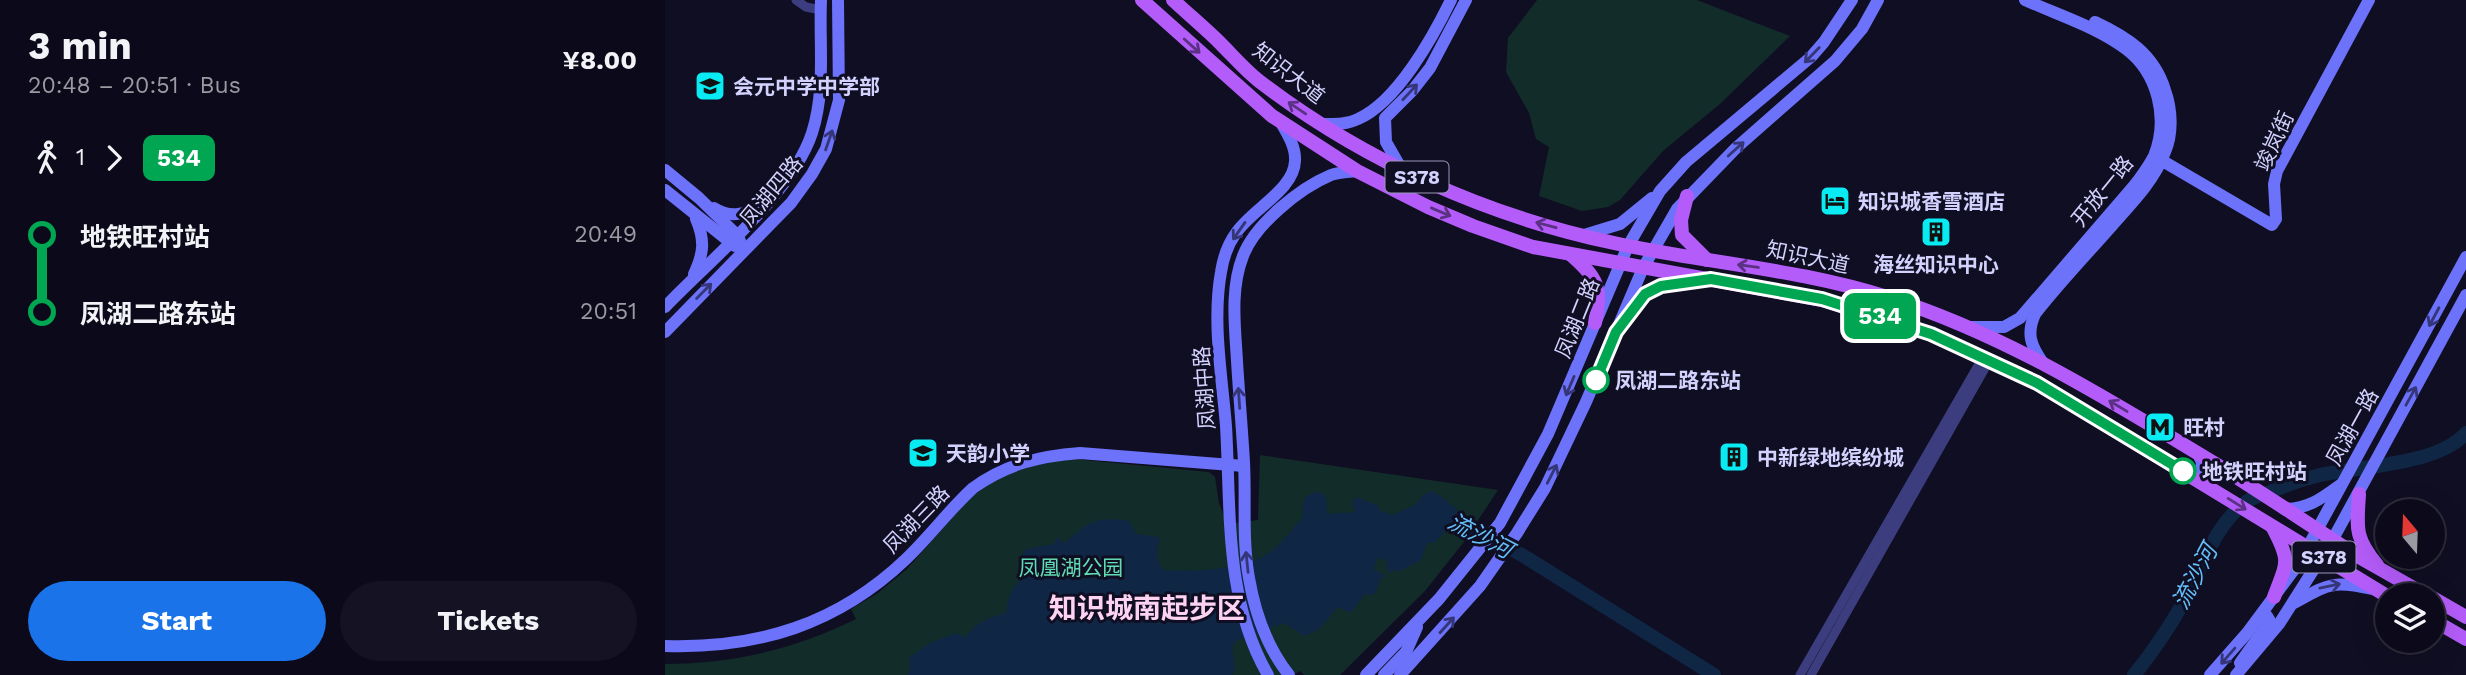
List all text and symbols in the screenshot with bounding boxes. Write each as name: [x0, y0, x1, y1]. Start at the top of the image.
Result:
text: 3 min: [28, 24, 132, 68]
street label: 知识大道: [1248, 37, 1330, 109]
one-way arrow: [1183, 38, 1201, 54]
text: ¥8.00: [563, 45, 637, 75]
one-way arrow: [1804, 46, 1821, 63]
school or university icon: 会元中学中学部: [693, 69, 727, 103]
text: 20:48 – 20:51 · Bus: [28, 72, 241, 99]
place label: 会元中学中学部: [733, 74, 880, 99]
one-way arrow: [1402, 83, 1418, 101]
one-way arrow: [1288, 101, 1307, 115]
street label: 竣岚街: [2249, 107, 2299, 175]
one-way arrow: [824, 129, 836, 151]
icon: walk: [28, 139, 66, 177]
icon: forward: [95, 139, 133, 177]
one-way arrow: [1727, 140, 1744, 157]
text: 1: [76, 144, 85, 171]
text: 534: [157, 144, 201, 172]
street label: 开放一路: [2066, 150, 2138, 232]
street label: 凤湖四路: [734, 151, 808, 231]
road number: S378: [1385, 162, 1449, 192]
hotel icon: 知识城香雪酒店: [1818, 184, 1852, 218]
place label: 知识城香雪酒店: [1858, 189, 2005, 214]
one-way arrow: [1429, 206, 1451, 219]
building icon: 海丝知识中心: [1919, 215, 1953, 249]
one-way arrow: [1535, 218, 1558, 231]
text: 20:49: [574, 221, 637, 248]
one-way arrow: [1232, 221, 1246, 240]
text: 地铁旺村站: [80, 222, 210, 252]
street label: 知识大道: [1764, 236, 1852, 278]
place label: 海丝知识中心: [1873, 252, 1999, 277]
one-way arrow: [1737, 259, 1760, 272]
street label: 凤湖二路: [1550, 274, 1604, 362]
one-way arrow: [696, 283, 713, 300]
line badge: 534: [1840, 293, 1920, 339]
text: 20:51: [580, 298, 637, 325]
text: 凤湖二路东站: [80, 299, 236, 329]
text: 534: [1858, 302, 1902, 330]
one-way arrow: [2426, 306, 2440, 326]
street label: 凤湖中路: [1189, 345, 1219, 431]
marker: 凤湖二路东站: [1583, 367, 1609, 393]
place label: 凤湖二路东站: [1615, 368, 1741, 393]
one-way arrow: [1562, 375, 1575, 396]
street label: 凤湖一路: [2321, 384, 2383, 470]
one-way arrow: [1233, 386, 1246, 409]
one-way arrow: [2404, 386, 2418, 406]
one-way arrow: [2108, 399, 2128, 413]
metro station icon: 旺村: [2143, 410, 2177, 444]
place label: 旺村: [2183, 415, 2225, 440]
school or university icon: 天韵小学: [906, 436, 940, 470]
building icon: 中新绿地缤纷城: [1717, 440, 1751, 474]
place label: 天韵小学: [946, 441, 1030, 466]
place label: 中新绿地缤纷城: [1757, 445, 1904, 470]
marker: 地铁旺村站: [2170, 458, 2196, 484]
place label: 地铁旺村站: [2202, 459, 2307, 484]
one-way arrow: [1545, 464, 1559, 485]
street label: 凤湖三路: [878, 480, 954, 558]
one-way arrow: [2226, 497, 2246, 511]
north arrow: [2375, 499, 2445, 569]
map controls: [2375, 499, 2445, 653]
water label: 流沙河: [1443, 508, 1520, 566]
water label: 流沙河: [2167, 537, 2225, 614]
road number: S378: [2293, 542, 2355, 572]
one-way arrow: [1240, 551, 1253, 574]
park label: 凤凰湖公园: [1019, 555, 1124, 580]
one-way arrow: [2319, 578, 2341, 591]
button: Start: [28, 581, 326, 661]
button: Tickets: [340, 581, 637, 661]
button: layers: [2375, 583, 2445, 653]
district label: 知识城南起步区: [1049, 592, 1245, 625]
one-way arrow: [1439, 616, 1455, 634]
one-way arrow: [2220, 646, 2236, 664]

